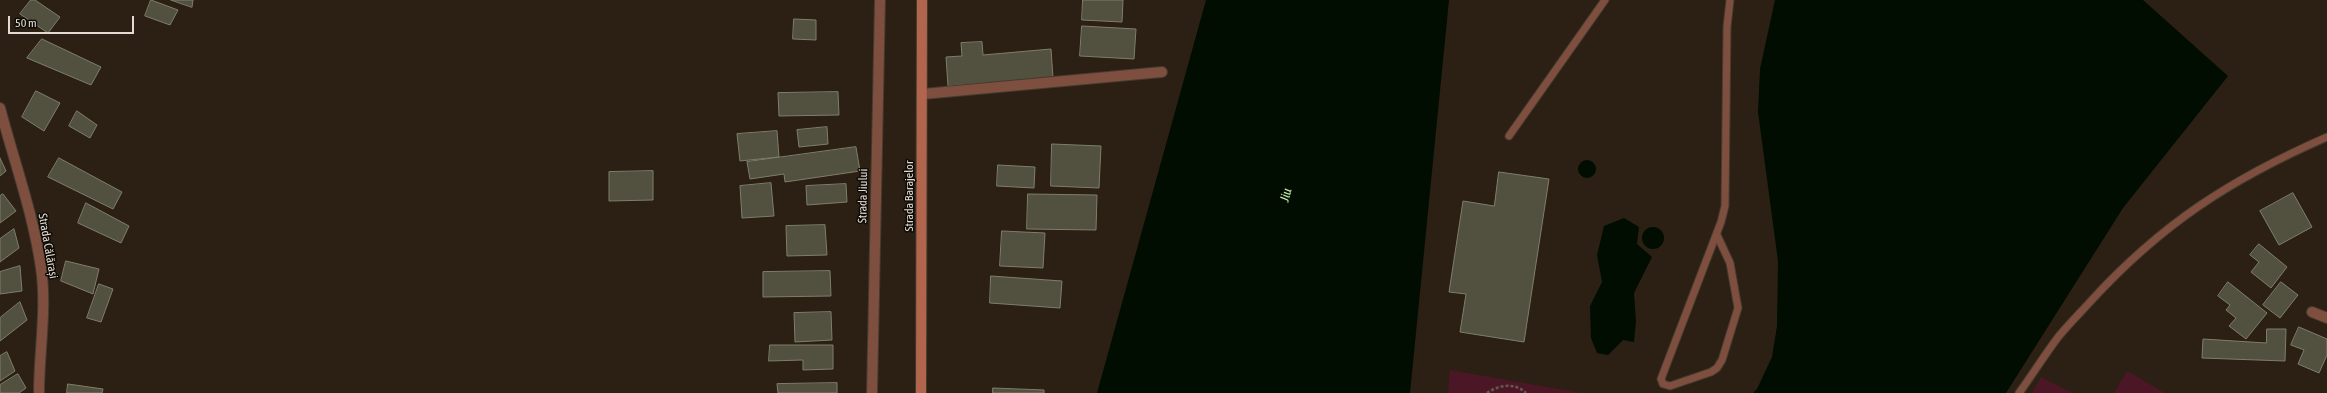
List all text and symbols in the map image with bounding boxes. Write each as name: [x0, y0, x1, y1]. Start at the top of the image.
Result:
scale bar: [10, 8, 136, 34]
text: 50 m: [15, 16, 37, 30]
street label: Strada Barajelor: [902, 161, 916, 231]
street label: Strada Jiului: [855, 169, 871, 223]
water label: Jiu: [1277, 186, 1295, 204]
street label: Strada Călărași: [35, 212, 61, 280]

